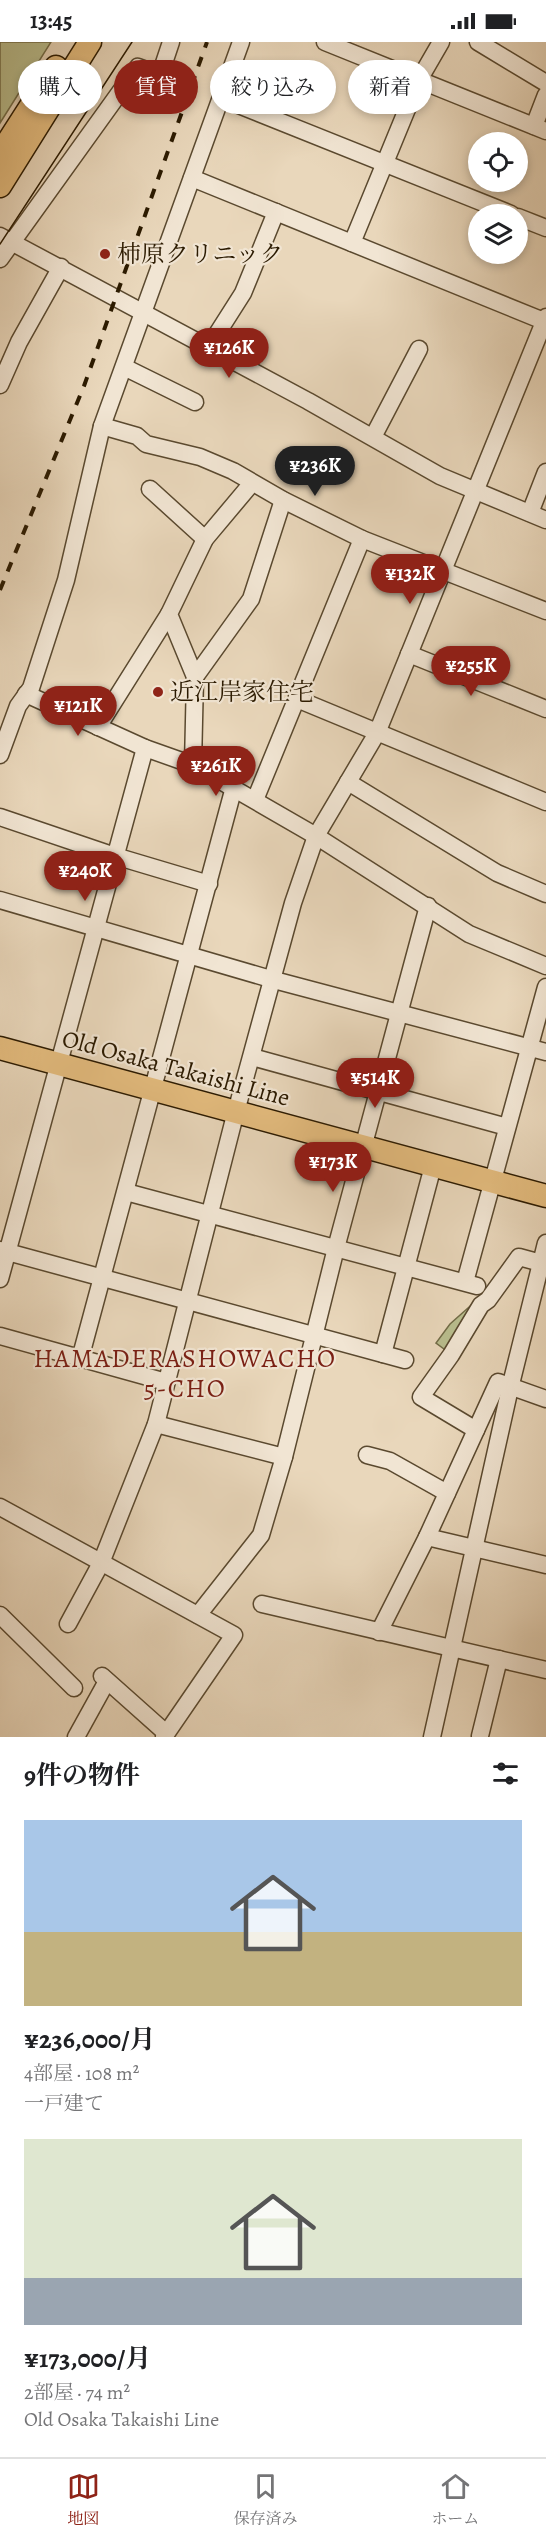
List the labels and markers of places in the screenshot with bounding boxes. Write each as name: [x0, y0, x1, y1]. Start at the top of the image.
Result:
place label: 柿原クリニック: [117, 238, 284, 270]
marker: 柿原クリニック: [98, 247, 112, 261]
pin: ¥126K: [187, 328, 271, 379]
pin: ¥236K: [273, 446, 357, 497]
pin: ¥132K: [368, 554, 452, 605]
pin: ¥255K: [429, 646, 513, 697]
place label: 近江岸家住宅: [170, 676, 314, 708]
marker: 近江岸家住宅: [151, 685, 165, 699]
pin: ¥121K: [36, 686, 120, 737]
pin: ¥261K: [174, 746, 258, 797]
pin: ¥240K: [43, 851, 127, 902]
pin: ¥514K: [333, 1058, 417, 1109]
pin: ¥173K: [291, 1142, 375, 1193]

